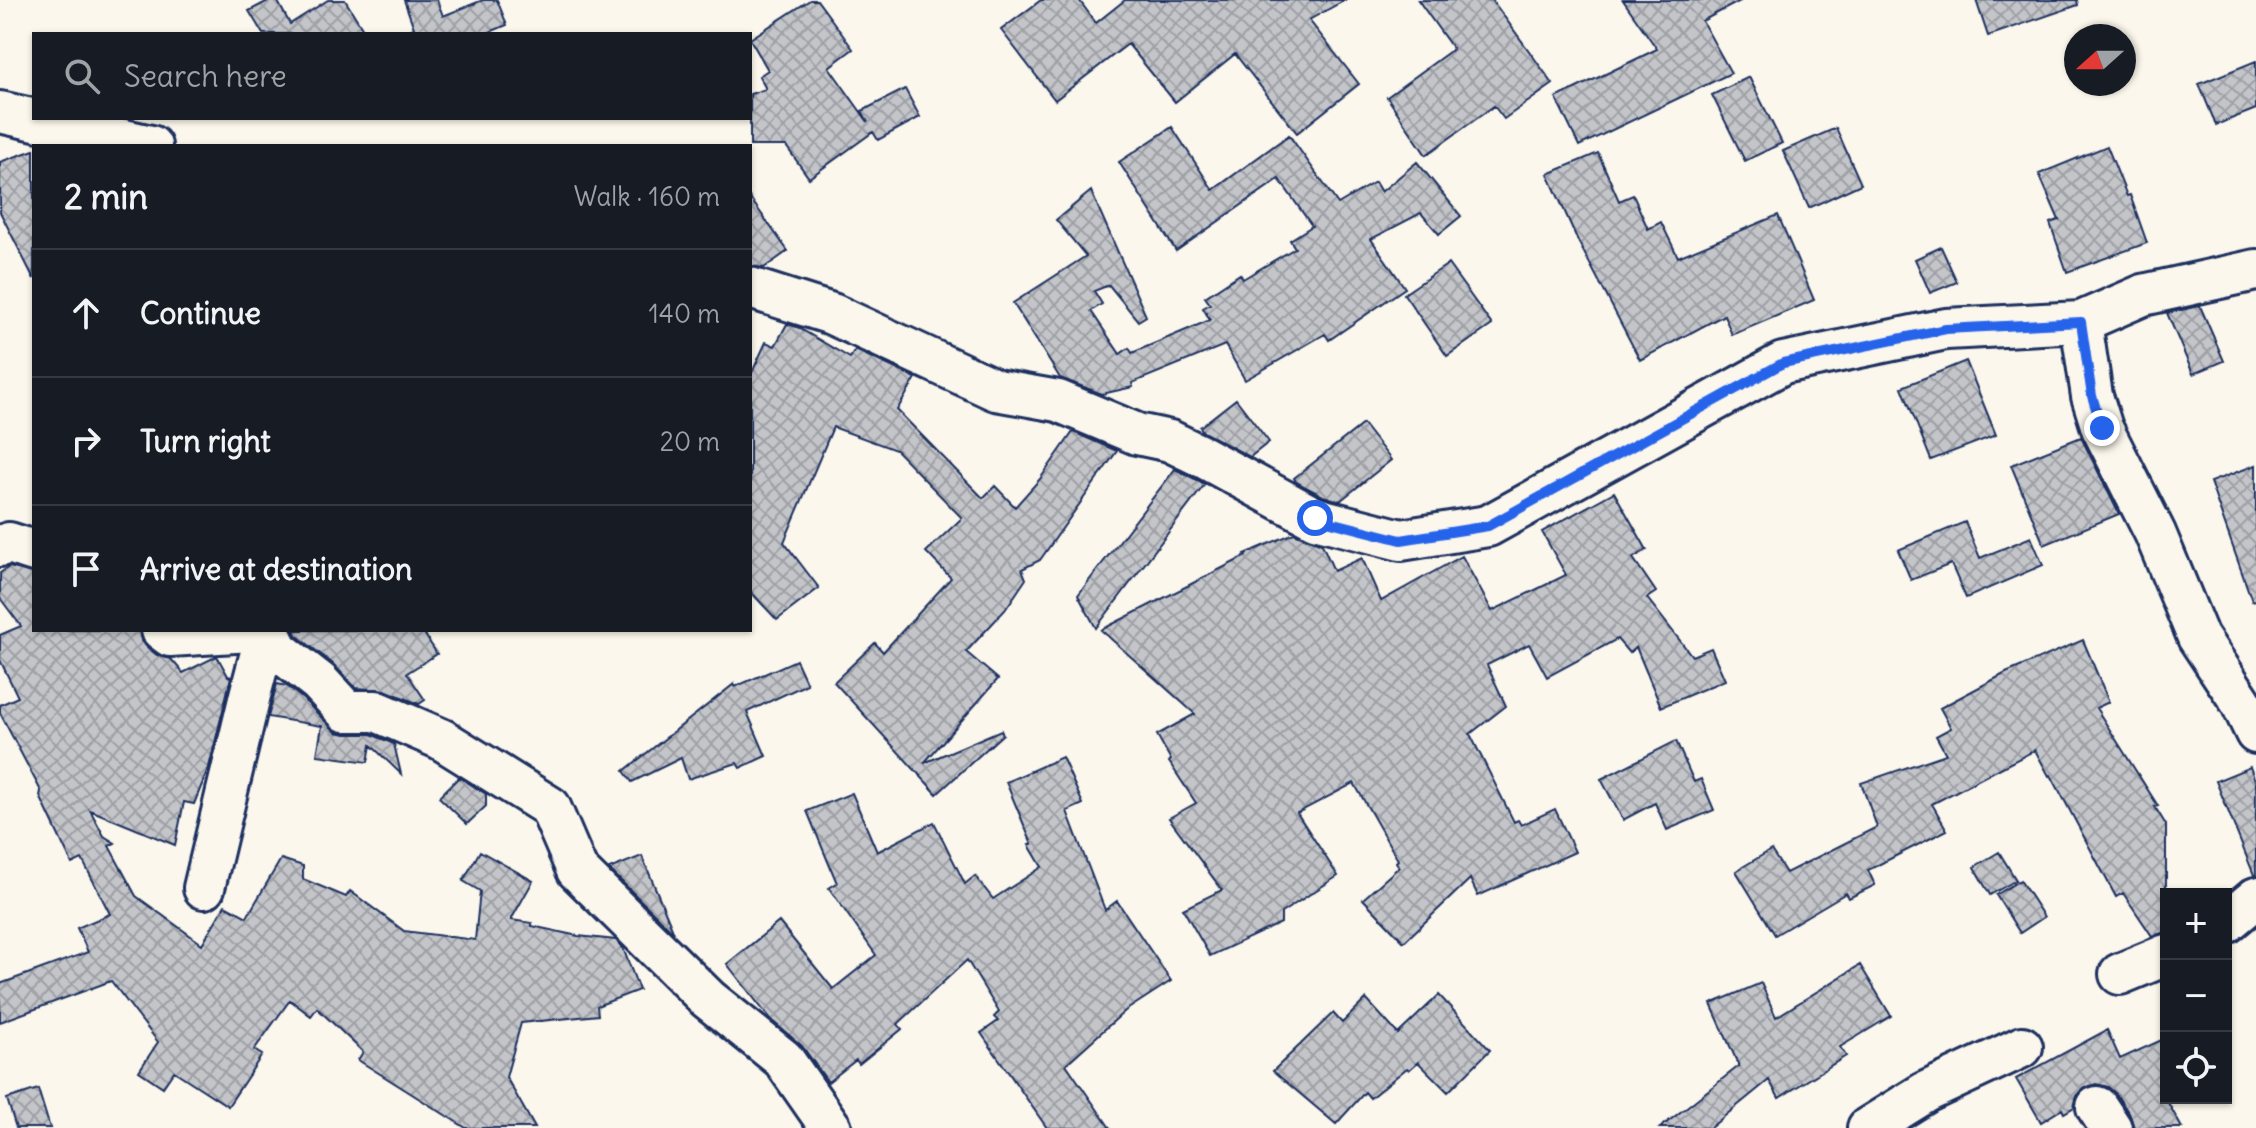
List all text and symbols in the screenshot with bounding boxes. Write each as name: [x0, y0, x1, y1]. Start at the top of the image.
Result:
north arrow: [2064, 24, 2136, 96]
search box: [32, 32, 752, 120]
icon: search: [60, 54, 104, 98]
text: Search here: [124, 57, 287, 95]
text: 2 min: [64, 175, 148, 218]
text: Walk · 160 m: [574, 180, 720, 213]
icon: ahead: [64, 291, 108, 335]
text: Continue: [140, 294, 261, 332]
text: 140 m: [649, 297, 720, 330]
route end: [2084, 410, 2120, 446]
icon: right: [64, 419, 108, 463]
text: Turn right: [140, 422, 271, 460]
text: 20 m: [660, 425, 720, 458]
route start: [1297, 500, 1333, 536]
icon: arrive: [64, 547, 108, 591]
text: Arrive at destination: [140, 550, 412, 588]
map controls: [2160, 888, 2232, 1104]
button: +: [2160, 888, 2232, 960]
button: −: [2160, 960, 2232, 1032]
button: locate: [2160, 1032, 2232, 1104]

